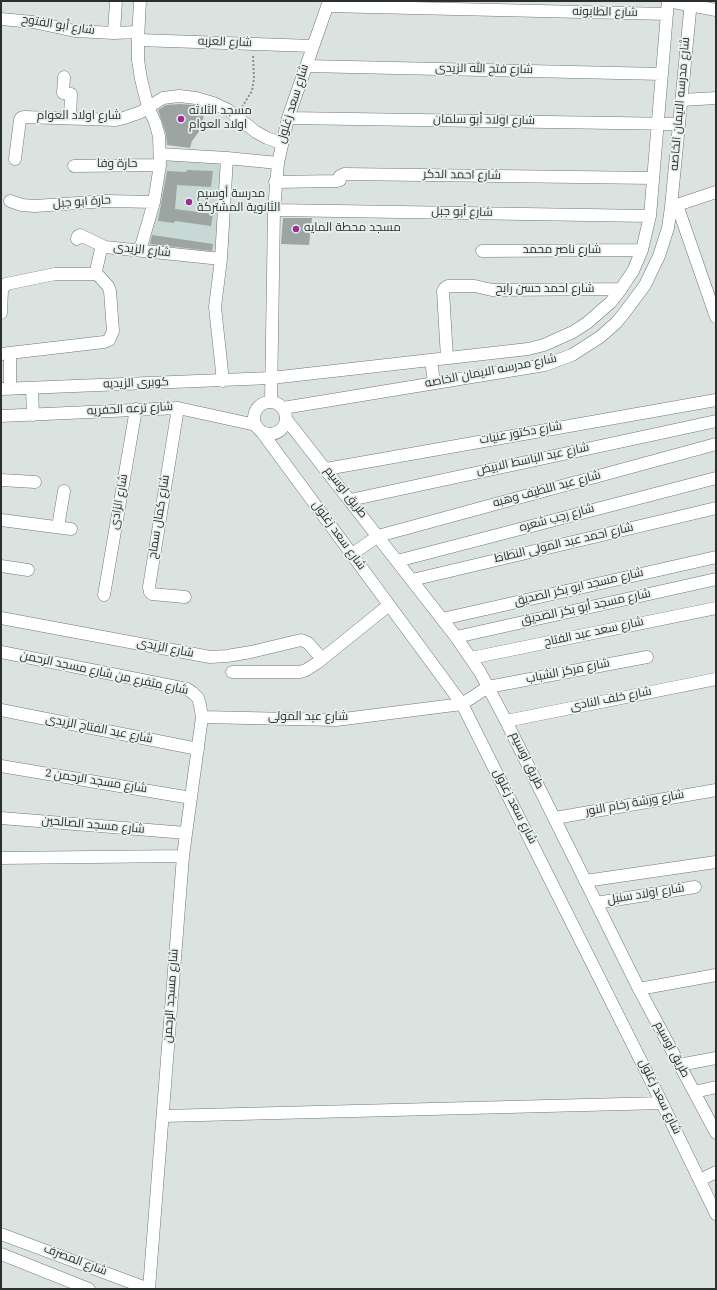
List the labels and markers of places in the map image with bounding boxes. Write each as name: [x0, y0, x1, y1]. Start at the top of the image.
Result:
place label: مسجد الثلاثه اولاد العوام: [189, 105, 252, 133]
marker: مسجد الثلاثه اولاد العوام: [176, 114, 186, 124]
place label: مدرسة أوسيم الثانوية المشتركة: [197, 188, 280, 216]
marker: مدرسة أوسيم الثانوية المشتركة: [184, 197, 194, 207]
place label: مسجد محطة المايه: [304, 222, 401, 236]
marker: مسجد محطة المايه: [291, 224, 301, 234]

